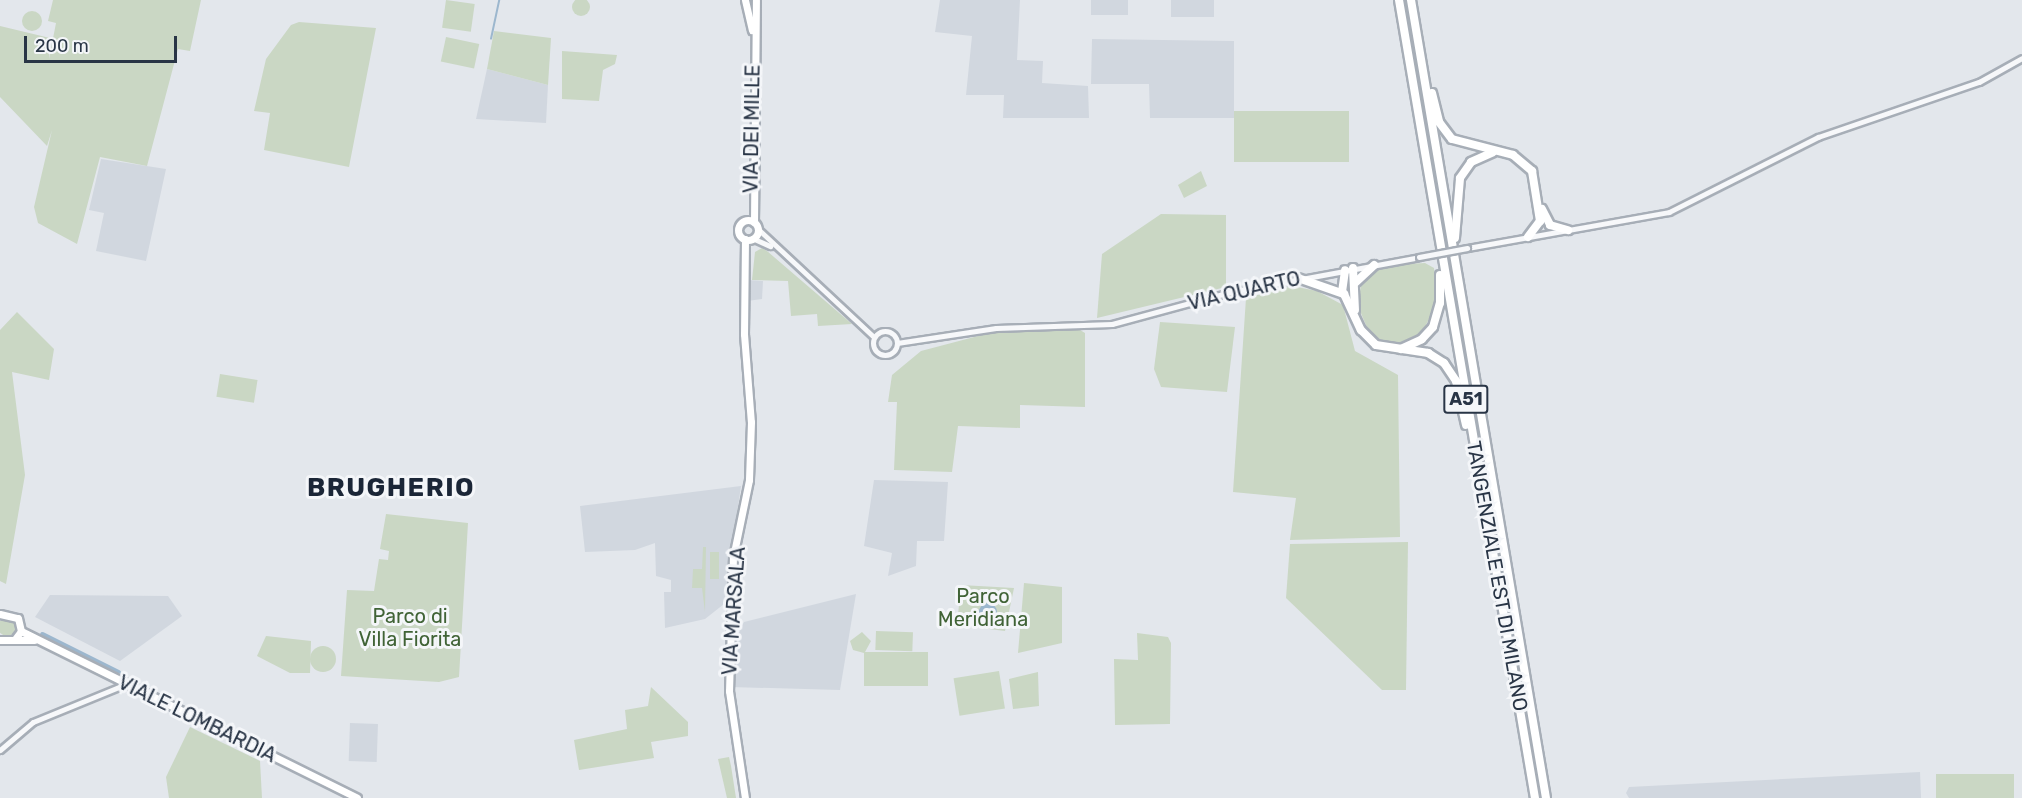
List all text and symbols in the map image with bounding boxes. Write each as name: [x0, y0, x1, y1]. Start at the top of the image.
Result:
scale bar: [27, 24, 180, 62]
text: 200 m: [35, 35, 89, 57]
street label: VIA DEI MILLE: [739, 64, 765, 194]
street label: VIA QUARTO: [1185, 266, 1303, 316]
road number: A51: [1442, 384, 1490, 414]
street label: TANGENZIALE EST DI MILANO: [1461, 439, 1533, 713]
district label: BRUGHERIO: [307, 472, 475, 504]
street label: VIA MARSALA: [718, 546, 750, 676]
park label: Parco Meridiana: [938, 584, 1028, 631]
park label: Parco di Villa Fiorita: [359, 605, 461, 652]
street label: VIALE LOMBARDIA: [114, 670, 280, 768]

